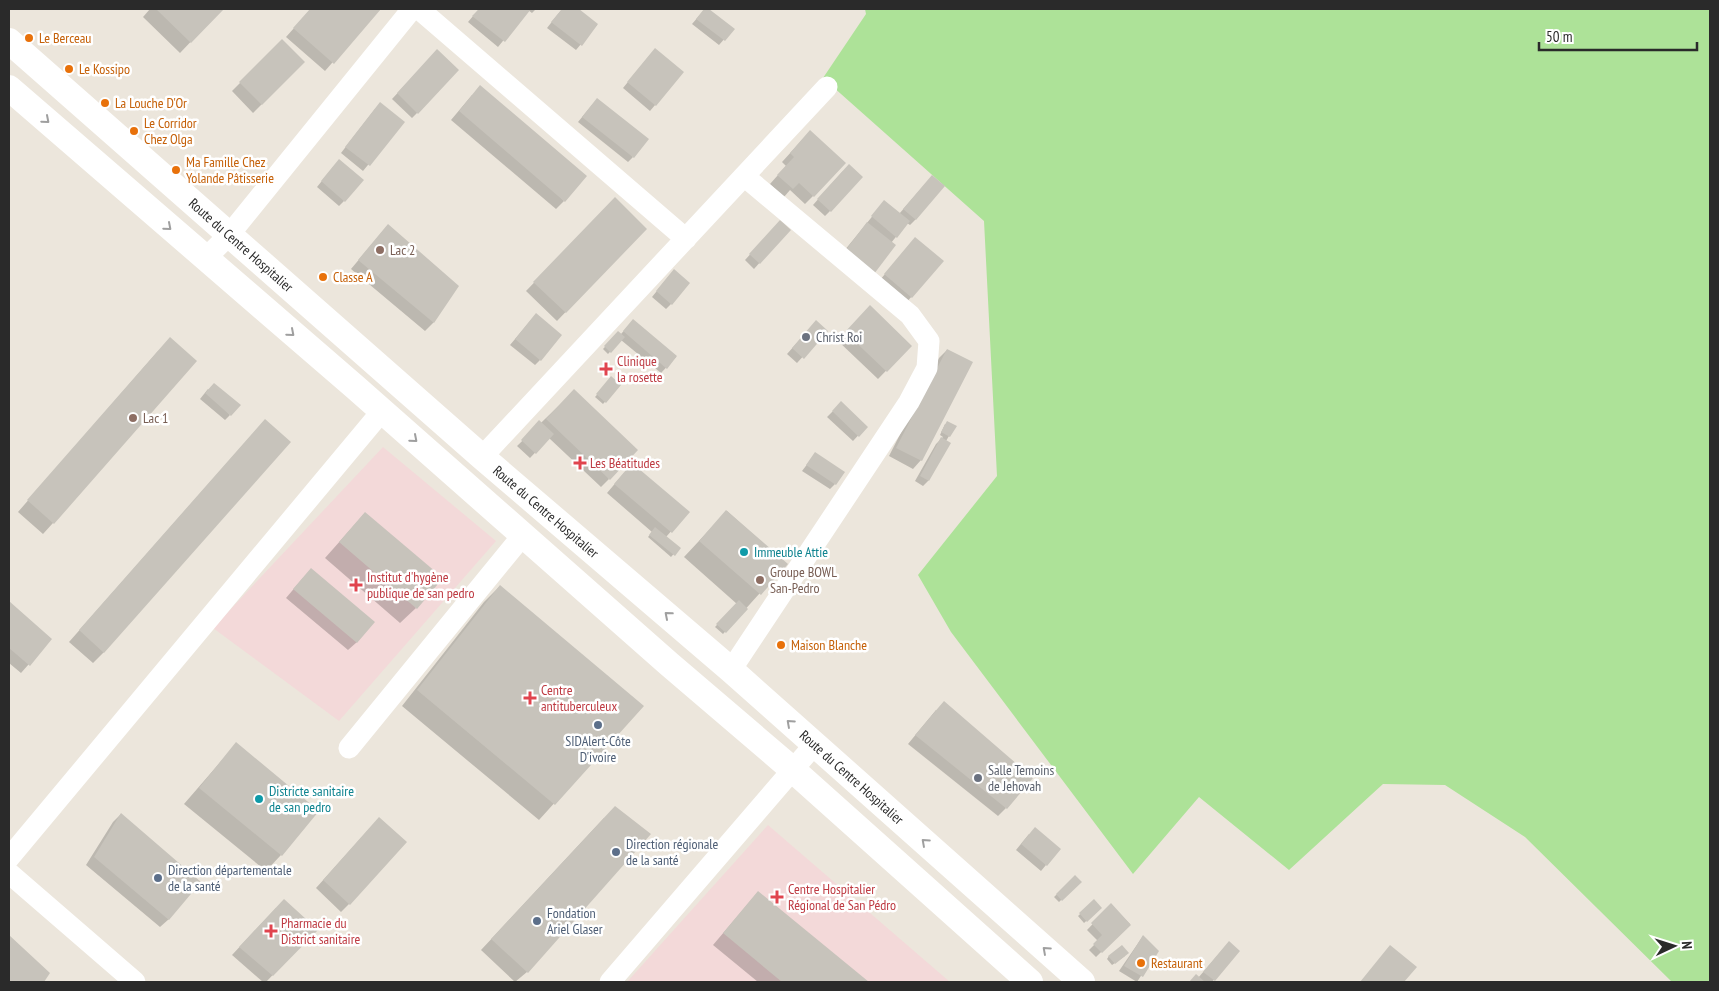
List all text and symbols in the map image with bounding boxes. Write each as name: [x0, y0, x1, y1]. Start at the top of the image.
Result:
scale bar: [1539, 20, 1696, 52]
text: 50 m: [1546, 27, 1572, 46]
place label: Le Berceau: [39, 29, 91, 47]
marker: Le Berceau: [23, 32, 35, 44]
place label: Le Kossipo: [79, 60, 130, 78]
marker: Le Kossipo: [63, 63, 75, 75]
place label: La Louche D'Or: [115, 94, 187, 112]
marker: La Louche D'Or: [99, 97, 111, 109]
one-way arrow: [40, 114, 49, 123]
place label: Le Corridor Chez Olga: [144, 114, 197, 148]
marker: Le Corridor Chez Olga: [128, 125, 140, 137]
place label: Ma Famille Chez Yolande Pâtisserie: [186, 153, 274, 187]
marker: Ma Famille Chez Yolande Pâtisserie: [170, 164, 182, 176]
street label: Route du Centre Hospitalier: [185, 194, 297, 296]
one-way arrow: [163, 221, 172, 230]
place label: Lac 2: [390, 241, 415, 259]
marker: Lac 2: [374, 244, 386, 256]
place label: Classe A: [333, 268, 373, 286]
marker: Classe A: [317, 271, 329, 283]
one-way arrow: [286, 327, 295, 336]
place label: Christ Roi: [816, 328, 862, 346]
marker: Christ Roi: [800, 331, 812, 343]
place label: Clinique la rosette: [617, 352, 663, 386]
marker: Clinique la rosette: [599, 362, 613, 376]
place label: Lac 1: [143, 409, 168, 427]
marker: Lac 1: [127, 412, 139, 424]
one-way arrow: [408, 434, 417, 443]
place label: Les Béatitudes: [590, 454, 660, 472]
marker: Les Béatitudes: [574, 457, 586, 469]
street label: Route du Centre Hospitalier: [489, 462, 603, 562]
place label: Immeuble Attie: [754, 543, 828, 561]
marker: Immeuble Attie: [738, 546, 750, 558]
place label: Groupe BOWL San-Pedro: [770, 563, 837, 597]
place label: Institut d'hygène publique de san pedro: [367, 568, 475, 602]
marker: Groupe BOWL San-Pedro: [754, 574, 766, 586]
marker: Institut d'hygène publique de san pedro: [349, 578, 363, 592]
one-way arrow: [664, 612, 673, 621]
place label: Maison Blanche: [791, 636, 867, 654]
marker: Maison Blanche: [775, 639, 787, 651]
place label: Centre antituberculeux: [541, 681, 617, 715]
marker: Centre antituberculeux: [523, 691, 537, 705]
marker: SIDAlert-Côte D'ivoire: [592, 719, 604, 731]
one-way arrow: [786, 719, 795, 728]
street label: Route du Centre Hospitalier: [796, 726, 908, 828]
place label: SIDAlert-Côte D'ivoire: [565, 732, 631, 766]
place label: Salle Temoins de Jehovah: [988, 761, 1054, 795]
marker: Salle Temoins de Jehovah: [972, 772, 984, 784]
place label: Districte sanitaire de san pedro: [269, 782, 354, 816]
marker: Districte sanitaire de san pedro: [253, 793, 265, 805]
place label: Direction régionale de la santé: [626, 835, 719, 869]
one-way arrow: [921, 839, 930, 848]
marker: Direction régionale de la santé: [610, 846, 622, 858]
place label: Direction départementale de la santé: [168, 861, 292, 895]
marker: Direction départementale de la santé: [152, 872, 164, 884]
place label: Centre Hospitalier Régional de San Pédro: [788, 880, 896, 914]
marker: Centre Hospitalier Régional de San Pédro: [770, 890, 784, 904]
place label: Fondation Ariel Glaser: [547, 904, 603, 938]
place label: Pharmacie du District sanitaire: [281, 914, 360, 948]
marker: Fondation Ariel Glaser: [531, 915, 543, 927]
north arrow: [1649, 921, 1699, 971]
marker: Pharmacie du District sanitaire: [265, 925, 277, 937]
text: N: [1678, 941, 1696, 949]
one-way arrow: [1043, 947, 1052, 956]
place label: Restaurant: [1151, 954, 1203, 972]
marker: Restaurant: [1135, 957, 1147, 969]

